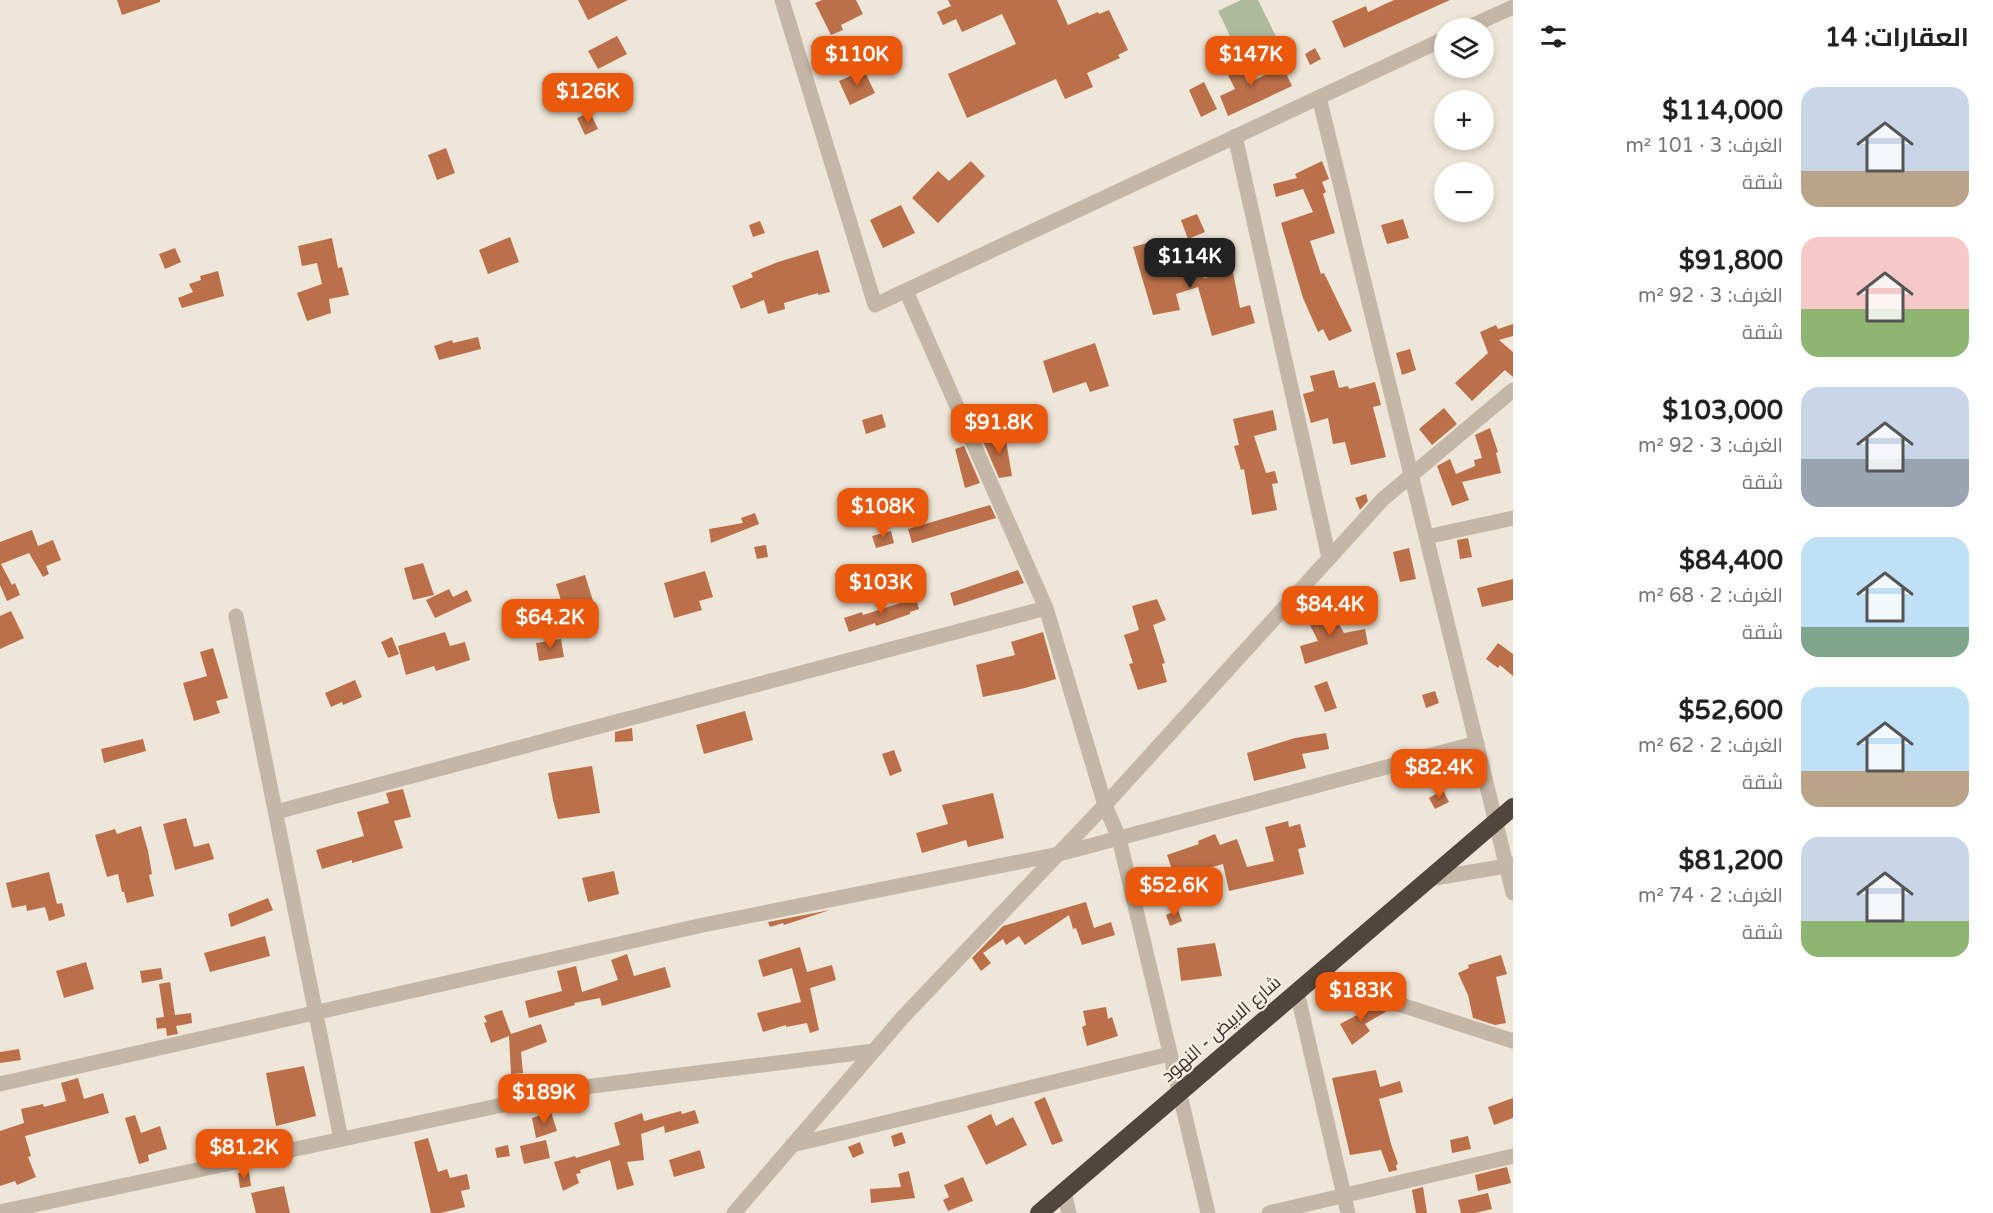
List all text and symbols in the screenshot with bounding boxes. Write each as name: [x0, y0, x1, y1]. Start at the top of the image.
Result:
map controls: [1434, 18, 1494, 222]
button: layers: [1434, 18, 1494, 78]
icon: filters: [1537, 20, 1570, 53]
text: العقارات: 14: [1825, 22, 1969, 53]
pin: $110K: [815, 36, 899, 87]
pin: $147K: [1209, 36, 1293, 87]
text: $110K: [825, 43, 889, 67]
text: $147K: [1219, 43, 1283, 67]
pin: $126K: [546, 73, 630, 124]
text: $126K: [556, 80, 620, 104]
button: +: [1434, 90, 1494, 150]
text: $114,000: [1662, 95, 1783, 126]
icon: home: [1849, 111, 1921, 183]
text: الغرف: 3 · 101 m²: [1626, 134, 1783, 158]
button: −: [1434, 162, 1494, 222]
text: شقة: [1742, 171, 1783, 195]
pin: $114K: [1148, 238, 1232, 289]
text: $114K: [1158, 245, 1222, 269]
text: $91,800: [1679, 245, 1783, 276]
icon: home: [1849, 261, 1921, 333]
text: الغرف: 3 · 92 m²: [1638, 284, 1783, 308]
text: شقة: [1742, 321, 1783, 345]
text: $103,000: [1662, 395, 1783, 426]
pin: $91.8K: [950, 404, 1048, 455]
text: $91.8K: [965, 411, 1033, 435]
icon: home: [1849, 411, 1921, 483]
text: الغرف: 3 · 92 m²: [1638, 434, 1783, 458]
text: شقة: [1742, 471, 1783, 495]
pin: $108K: [841, 488, 925, 539]
text: $108K: [851, 495, 915, 519]
text: $84,400: [1679, 545, 1783, 576]
icon: home: [1849, 561, 1921, 633]
pin: $103K: [839, 564, 923, 615]
text: $103K: [849, 571, 913, 595]
text: الغرف: 2 · 68 m²: [1638, 584, 1783, 608]
pin: $84.4K: [1281, 586, 1379, 637]
text: $84.4K: [1296, 593, 1364, 617]
pin: $64.2K: [501, 599, 599, 650]
text: $64.2K: [516, 606, 584, 630]
text: شقة: [1742, 621, 1783, 645]
text: $52,600: [1679, 695, 1783, 726]
icon: home: [1849, 711, 1921, 783]
text: الغرف: 2 · 62 m²: [1638, 734, 1783, 758]
pin: $82.4K: [1390, 749, 1488, 800]
text: $82.4K: [1405, 756, 1473, 780]
text: شقة: [1742, 771, 1783, 795]
text: $81,200: [1679, 845, 1783, 876]
icon: home: [1849, 861, 1921, 933]
pin: $52.6K: [1125, 867, 1223, 918]
text: $52.6K: [1140, 874, 1208, 898]
text: الغرف: 2 · 74 m²: [1638, 884, 1783, 908]
text: شقة: [1742, 921, 1783, 945]
street label: شارع الابيض - النهود: [1157, 971, 1286, 1088]
pin: $183K: [1319, 972, 1403, 1023]
text: $183K: [1329, 979, 1393, 1003]
pin: $189K: [502, 1074, 586, 1125]
text: $189K: [512, 1081, 576, 1105]
pin: $81.2K: [195, 1129, 293, 1180]
text: $81.2K: [210, 1136, 278, 1160]

